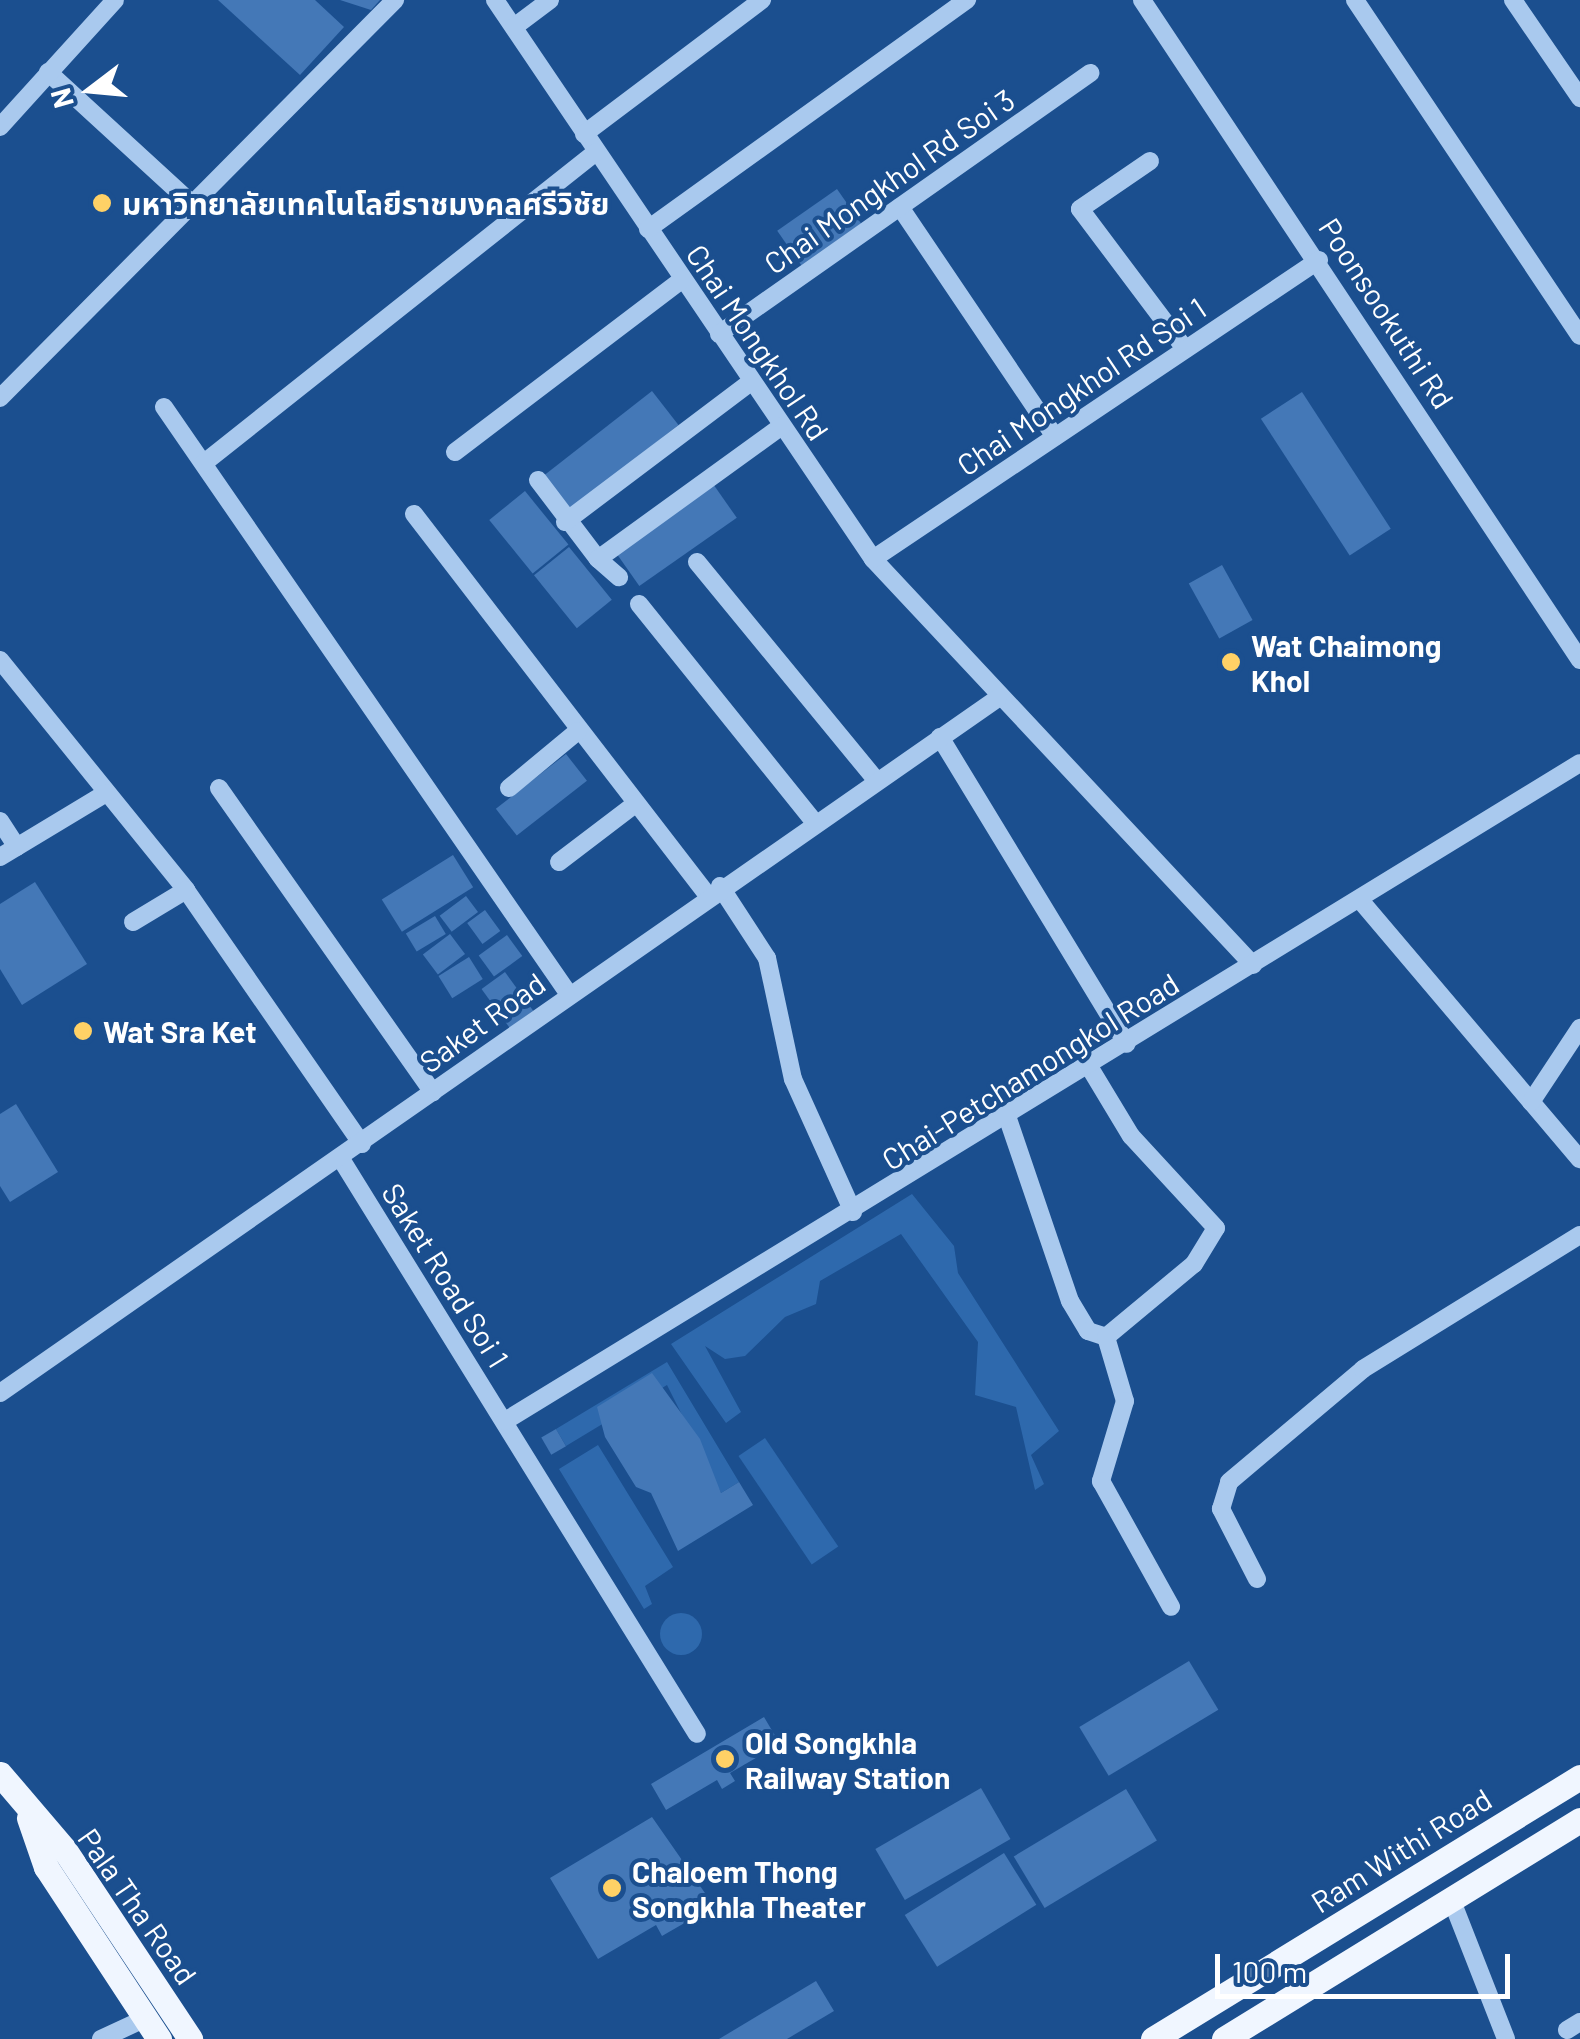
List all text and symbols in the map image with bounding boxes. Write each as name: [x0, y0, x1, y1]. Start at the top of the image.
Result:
north arrow: [40, 40, 140, 140]
street label: Chai Mongkhol Rd Soi 3: [757, 81, 1021, 281]
text: N: [42, 85, 80, 112]
place label: มหาวิทยาลัยเทคโนโลยีราชมงคลศรีวิชัย: [122, 185, 610, 221]
marker: มหาวิทยาลัยเทคโนโลยีราชมงคลศรีวิชัย: [91, 192, 113, 214]
street label: Poonsookuthi Rd: [1312, 211, 1462, 415]
street label: Chai Mongkhol Rd: [679, 237, 837, 447]
street label: Chai Mongkhol Rd Soi 1: [950, 289, 1212, 483]
place label: Wat Chaimong Khol: [1251, 627, 1441, 698]
marker: Wat Chaimong Khol: [1220, 651, 1242, 673]
street label: Saket Road: [412, 964, 552, 1080]
street label: Chai-Petchamongkol Road: [875, 965, 1185, 1177]
place label: Wat Sra Ket: [103, 1013, 257, 1049]
marker: Wat Sra Ket: [72, 1020, 94, 1042]
street label: Saket Road Soi 1: [375, 1176, 517, 1374]
place label: Old Songkhla Railway Station: [745, 1724, 950, 1794]
marker: Old Songkhla Railway Station: [714, 1748, 736, 1770]
street label: Ram Withi Road: [1304, 1780, 1498, 1920]
street label: Pala Tha Road: [71, 1821, 205, 1991]
place label: Chaloem Thong Songkhla Theater: [632, 1853, 866, 1924]
marker: Chaloem Thong Songkhla Theater: [601, 1877, 623, 1899]
scale bar: [1220, 1934, 1515, 1996]
text: 100 m: [1232, 1953, 1307, 1989]

